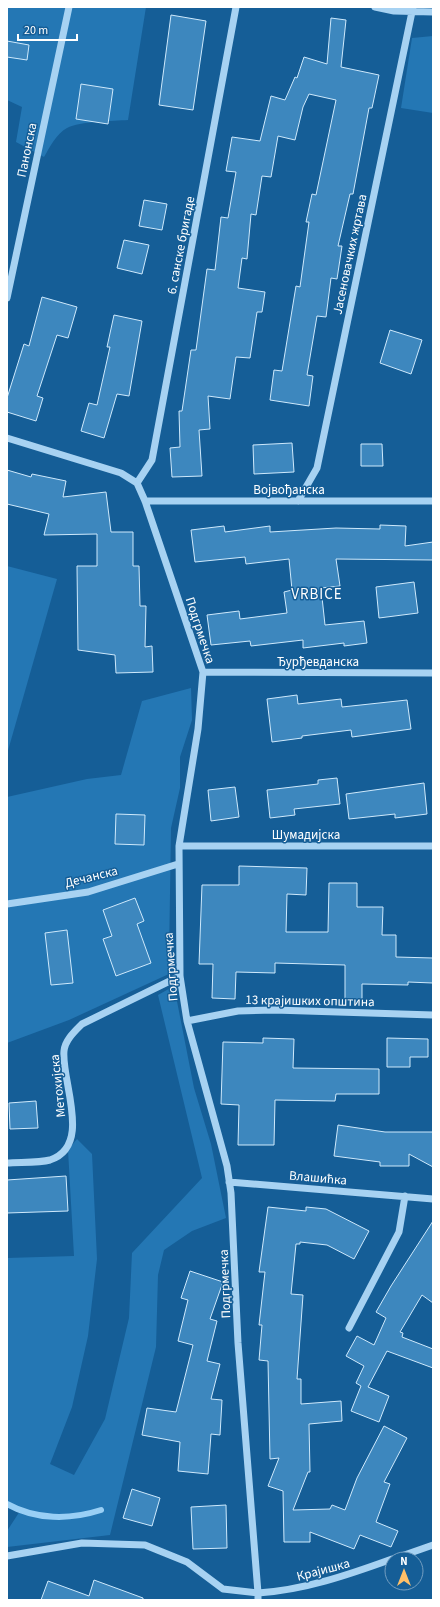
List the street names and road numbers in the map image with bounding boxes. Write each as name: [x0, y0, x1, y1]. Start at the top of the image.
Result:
street label: Панонска: [12, 121, 42, 179]
street label: Јасеновачких жртава: [328, 192, 372, 316]
street label: 6. санске бригаде: [163, 195, 199, 296]
street label: Војвођанска: [253, 481, 325, 499]
street label: Подгрмечка: [181, 595, 219, 666]
street label: Ђурђевданска: [277, 653, 359, 671]
street label: Шумадијска: [272, 826, 340, 844]
street label: Дечанска: [63, 862, 120, 892]
street label: Подгрмечка: [160, 932, 182, 1002]
street label: 13 крајишких општина: [245, 991, 375, 1011]
street label: Метохијска: [46, 1053, 70, 1118]
street label: Влашићка: [288, 1167, 348, 1189]
street label: Подгрмечка: [215, 1249, 235, 1319]
street label: Крајишка: [295, 1554, 352, 1586]

